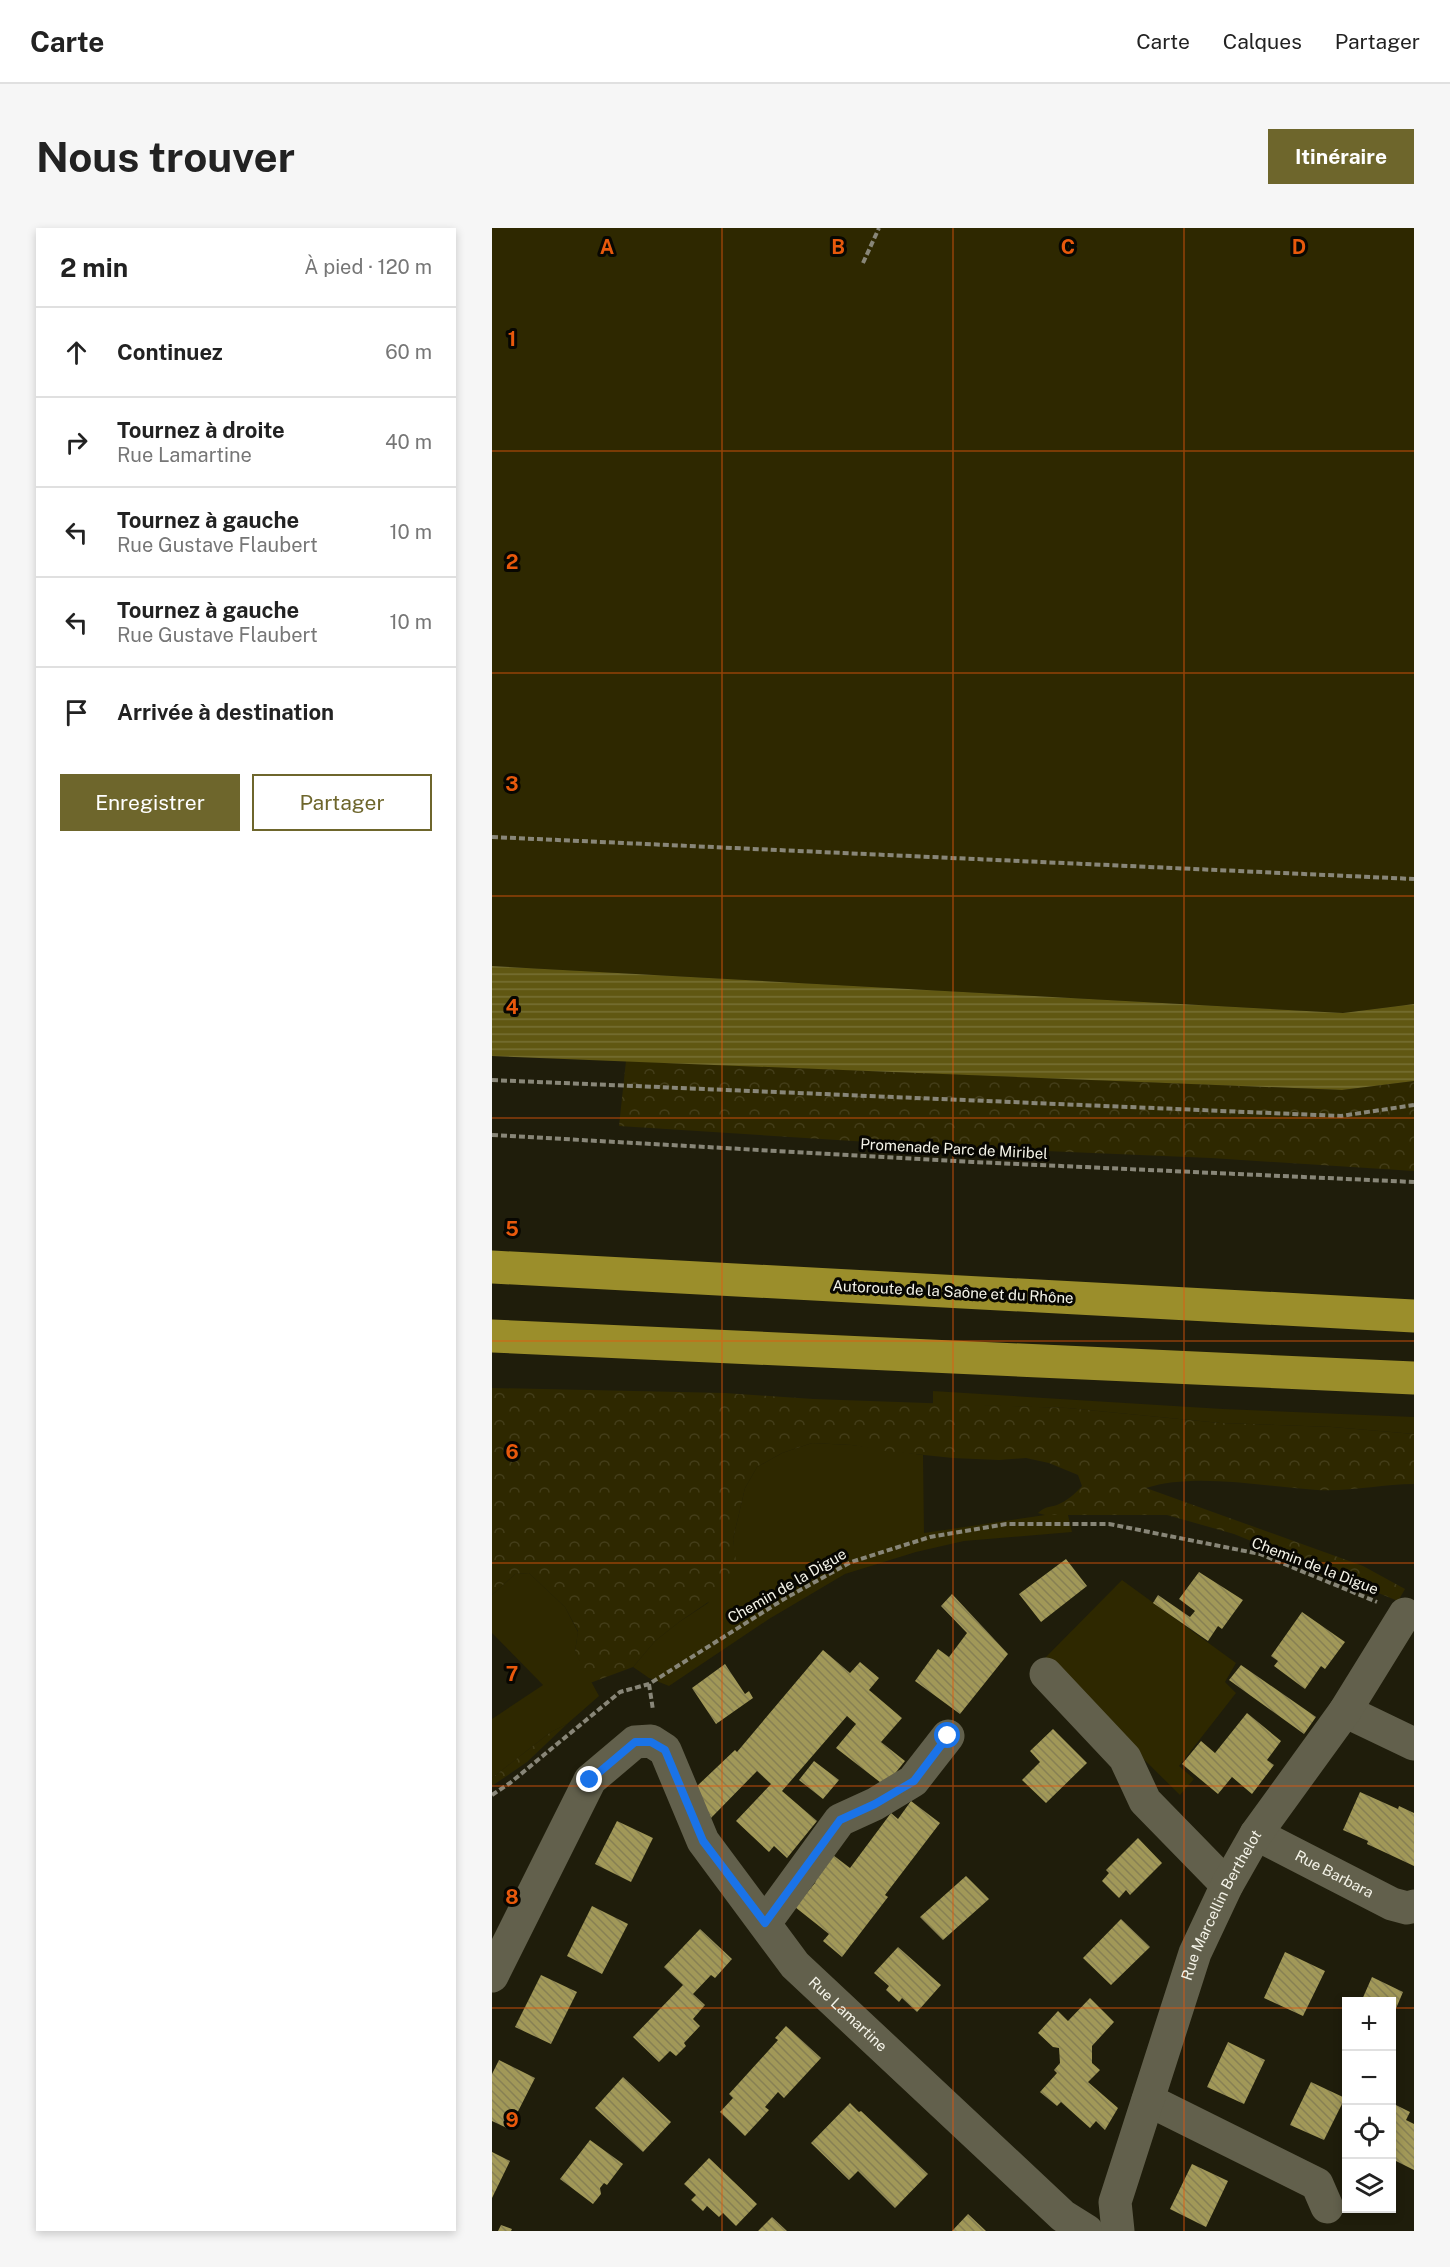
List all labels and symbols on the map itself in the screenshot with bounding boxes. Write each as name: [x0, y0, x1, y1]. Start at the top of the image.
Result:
text: A: [600, 235, 614, 259]
text: B: [831, 235, 845, 259]
text: C: [1061, 235, 1075, 259]
text: D: [1292, 235, 1306, 259]
text: 1: [508, 327, 516, 351]
text: 2: [506, 550, 518, 574]
text: 3: [505, 772, 519, 796]
text: 4: [505, 995, 519, 1019]
street label: Promenade Parc de Miribel: [860, 1135, 1048, 1162]
text: 5: [505, 1217, 519, 1241]
street label: Autoroute de la Saône et du Rhône: [832, 1277, 1074, 1306]
text: 6: [505, 1440, 519, 1464]
street label: Chemin de la Digue: [1250, 1534, 1381, 1598]
street label: Chemin de la Digue: [724, 1545, 849, 1626]
text: 7: [506, 1662, 518, 1686]
route start: [934, 1722, 960, 1748]
route end: [576, 1766, 602, 1792]
street label: Rue Marcellin Berthelot: [1178, 1826, 1264, 1982]
street label: Rue Barbara: [1292, 1847, 1377, 1901]
text: 8: [505, 1885, 519, 1909]
street label: Rue Lamartine: [805, 1973, 891, 2055]
text: 9: [505, 2108, 519, 2132]

